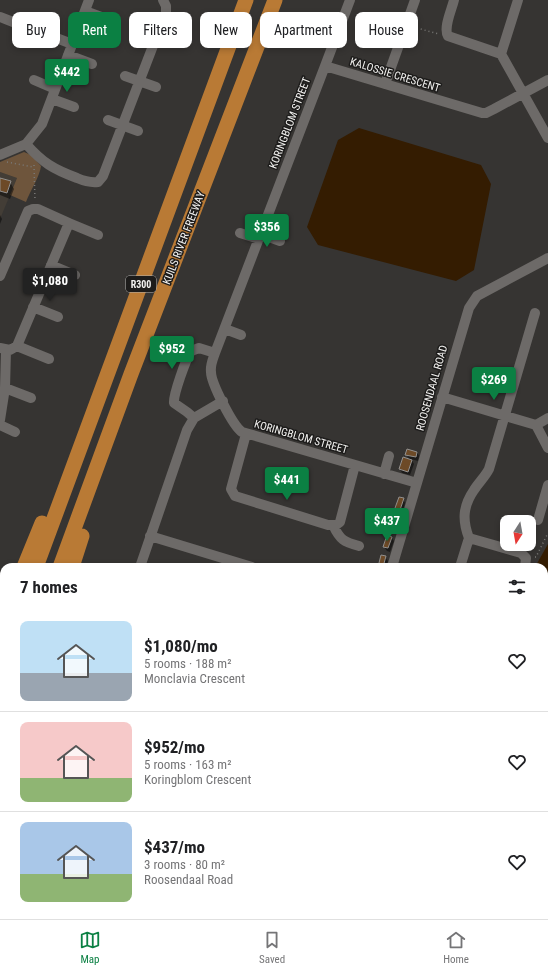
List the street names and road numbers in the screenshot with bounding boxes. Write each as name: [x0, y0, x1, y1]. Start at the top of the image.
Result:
street label: KALOSSIE CRESCENT: [348, 55, 442, 95]
street label: KORINGBLOM STREET: [267, 75, 313, 170]
street label: KUILS RIVER FREEWAY: [160, 189, 208, 286]
road number: R300: [126, 276, 156, 292]
street label: ROOSENDAAL ROAD: [414, 344, 450, 432]
street label: KORINGBLOM STREET: [253, 417, 350, 457]

